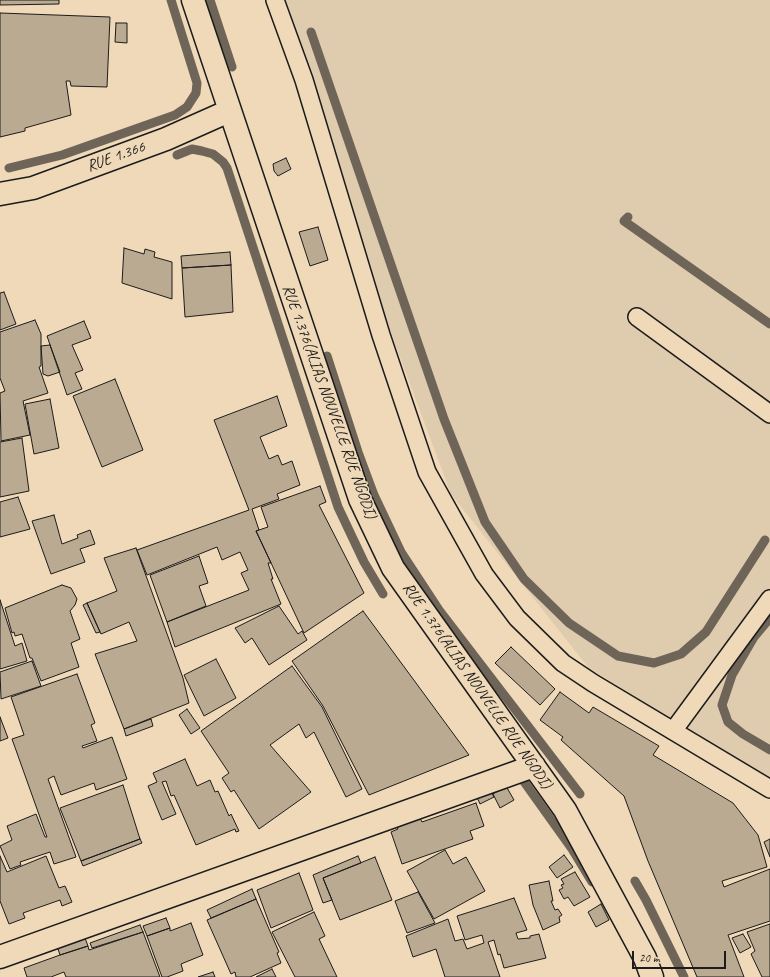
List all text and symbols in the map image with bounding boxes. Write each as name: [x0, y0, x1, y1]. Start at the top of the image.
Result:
street label: RUE 1.366: [84, 138, 148, 176]
street label: RUE 1.376(ALIAS NOUVELLE RUE NGODI): [278, 282, 380, 522]
street label: RUE 1.376(ALIAS NOUVELLE RUE NGODI): [398, 579, 556, 793]
scale bar: [634, 943, 728, 969]
text: 20 m: [639, 950, 659, 966]

